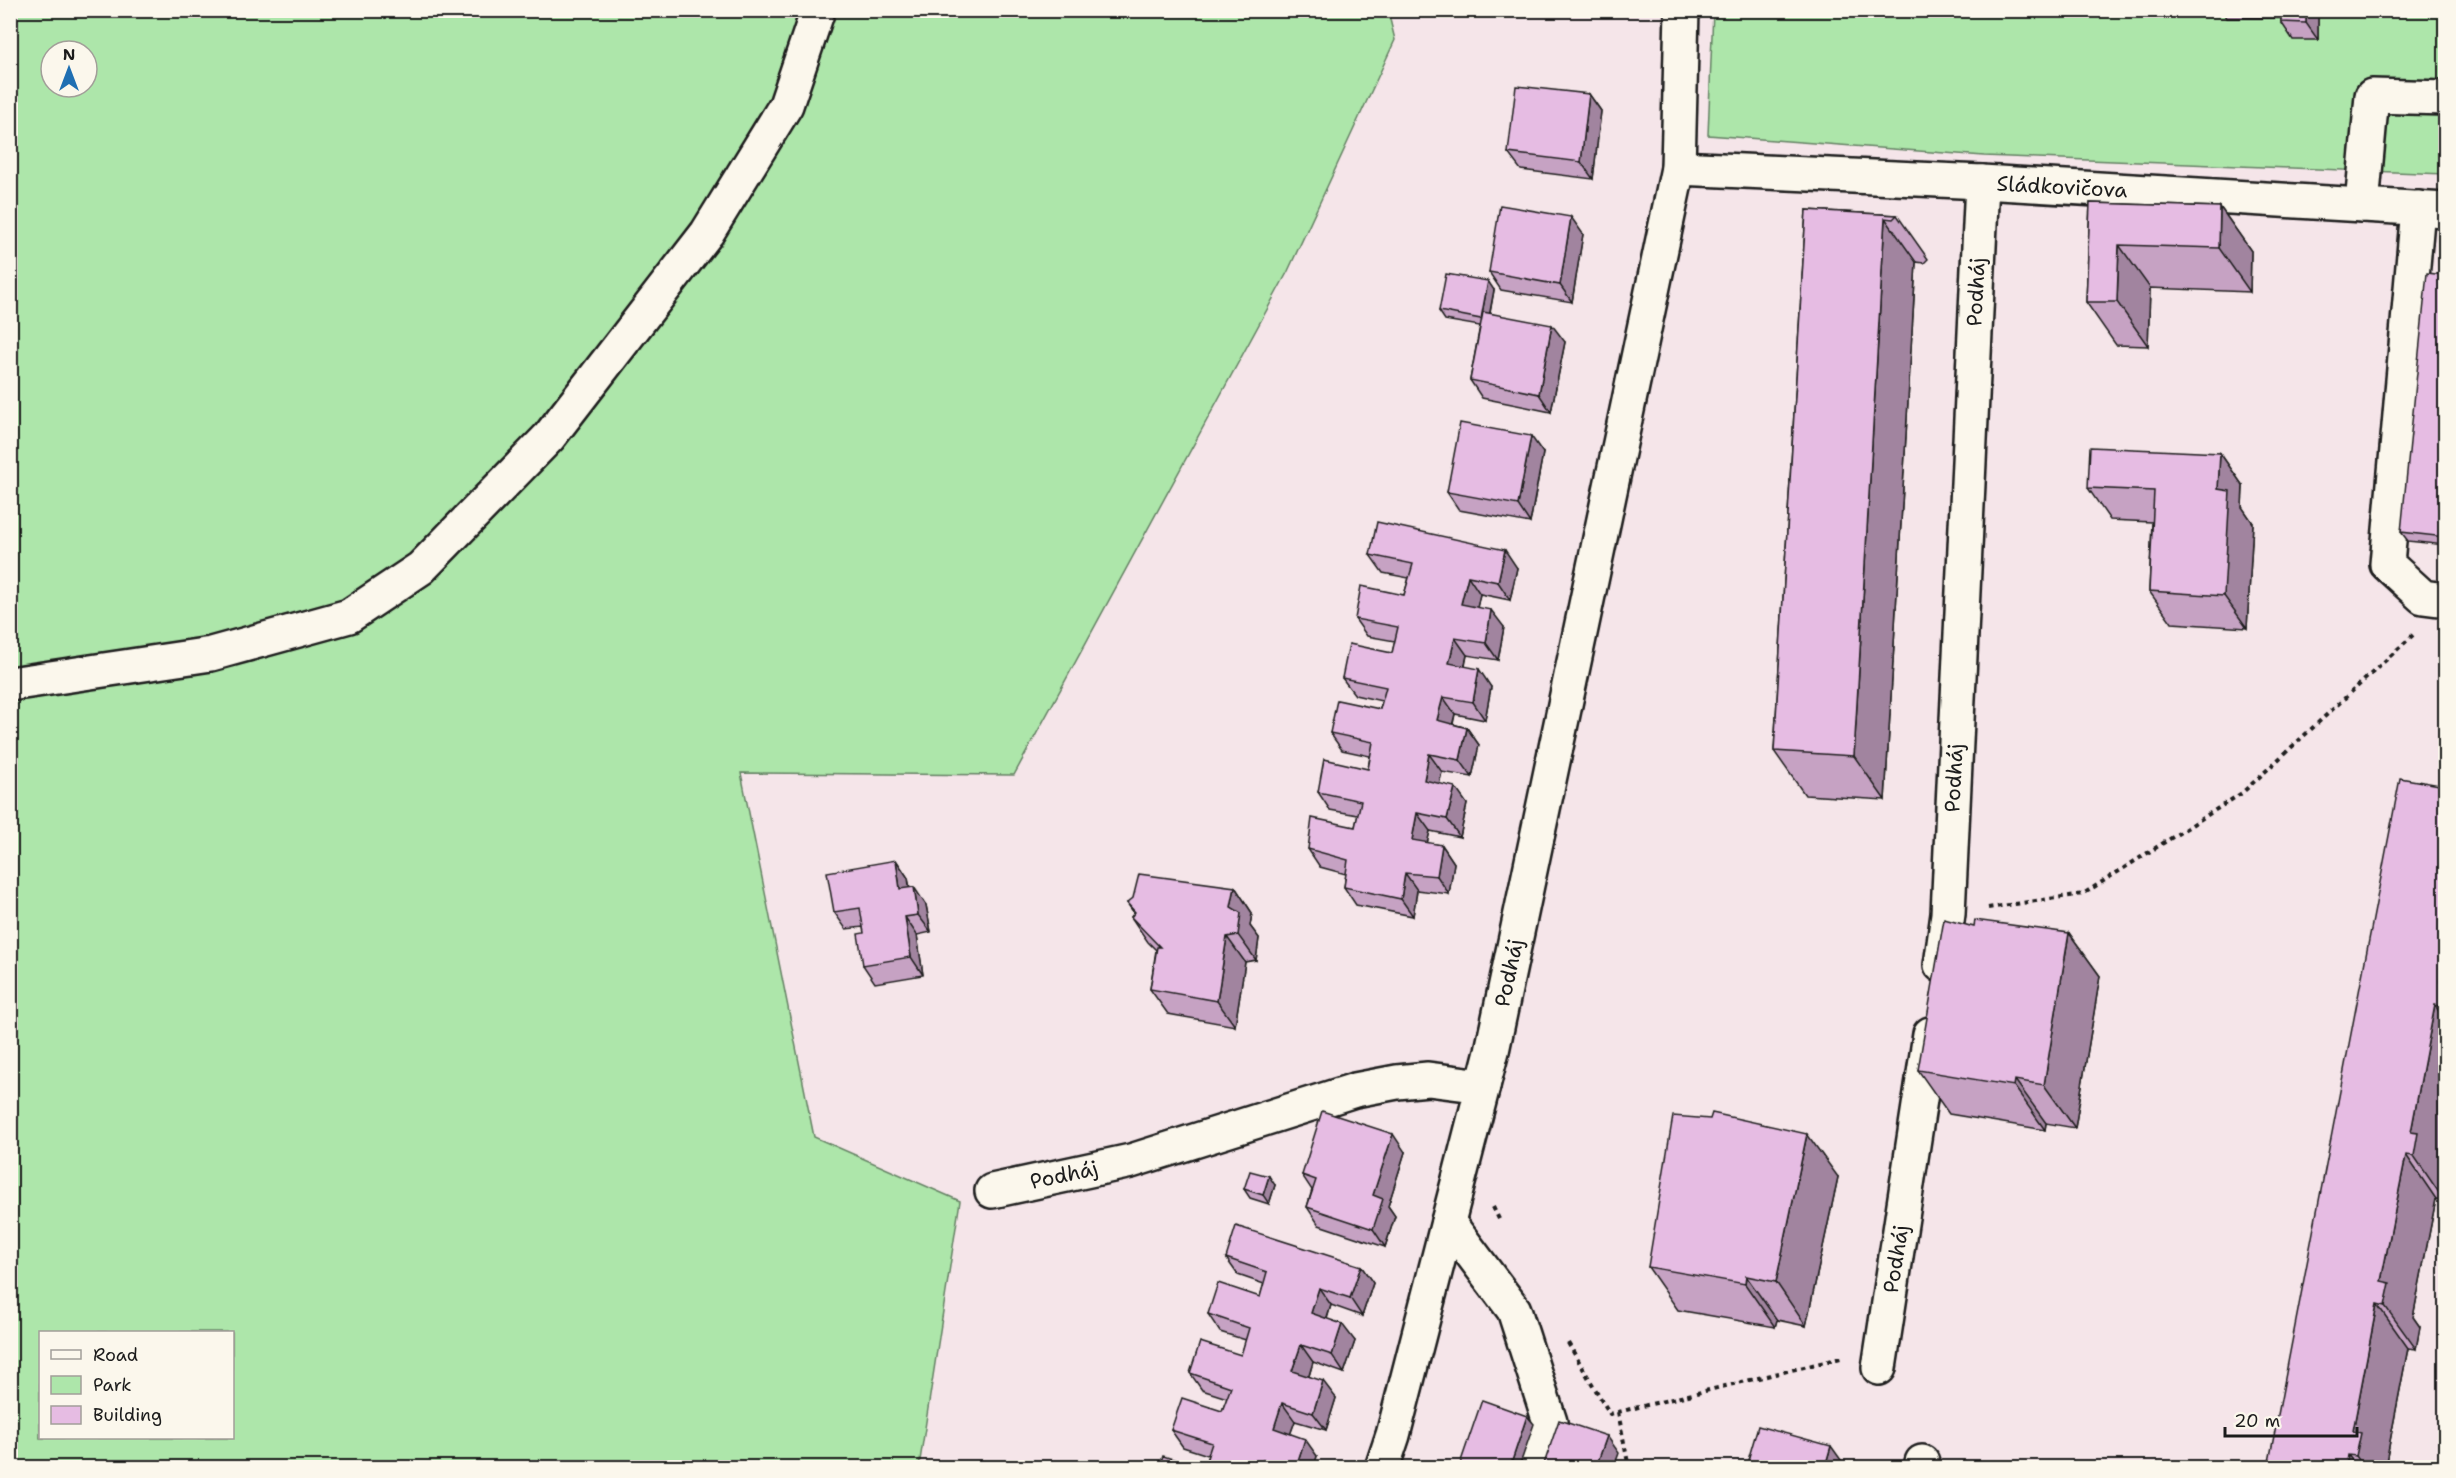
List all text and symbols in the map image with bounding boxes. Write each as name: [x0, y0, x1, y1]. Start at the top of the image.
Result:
north arrow: [39, 39, 99, 99]
text: N: [63, 44, 75, 65]
street label: Sládkovičova: [1996, 170, 2128, 204]
street label: Podháj: [1960, 257, 1992, 327]
street label: Podháj: [1938, 743, 1970, 813]
street label: Podháj: [1488, 936, 1530, 1010]
street label: Podháj: [1027, 1154, 1101, 1196]
street label: Podháj: [1877, 1223, 1915, 1295]
legend: [39, 1331, 234, 1439]
text: Road: [93, 1343, 138, 1367]
text: Park: [93, 1373, 132, 1397]
scale bar: [2225, 1400, 2357, 1438]
text: Building: [93, 1403, 162, 1427]
text: 20 m: [2234, 1409, 2280, 1433]

